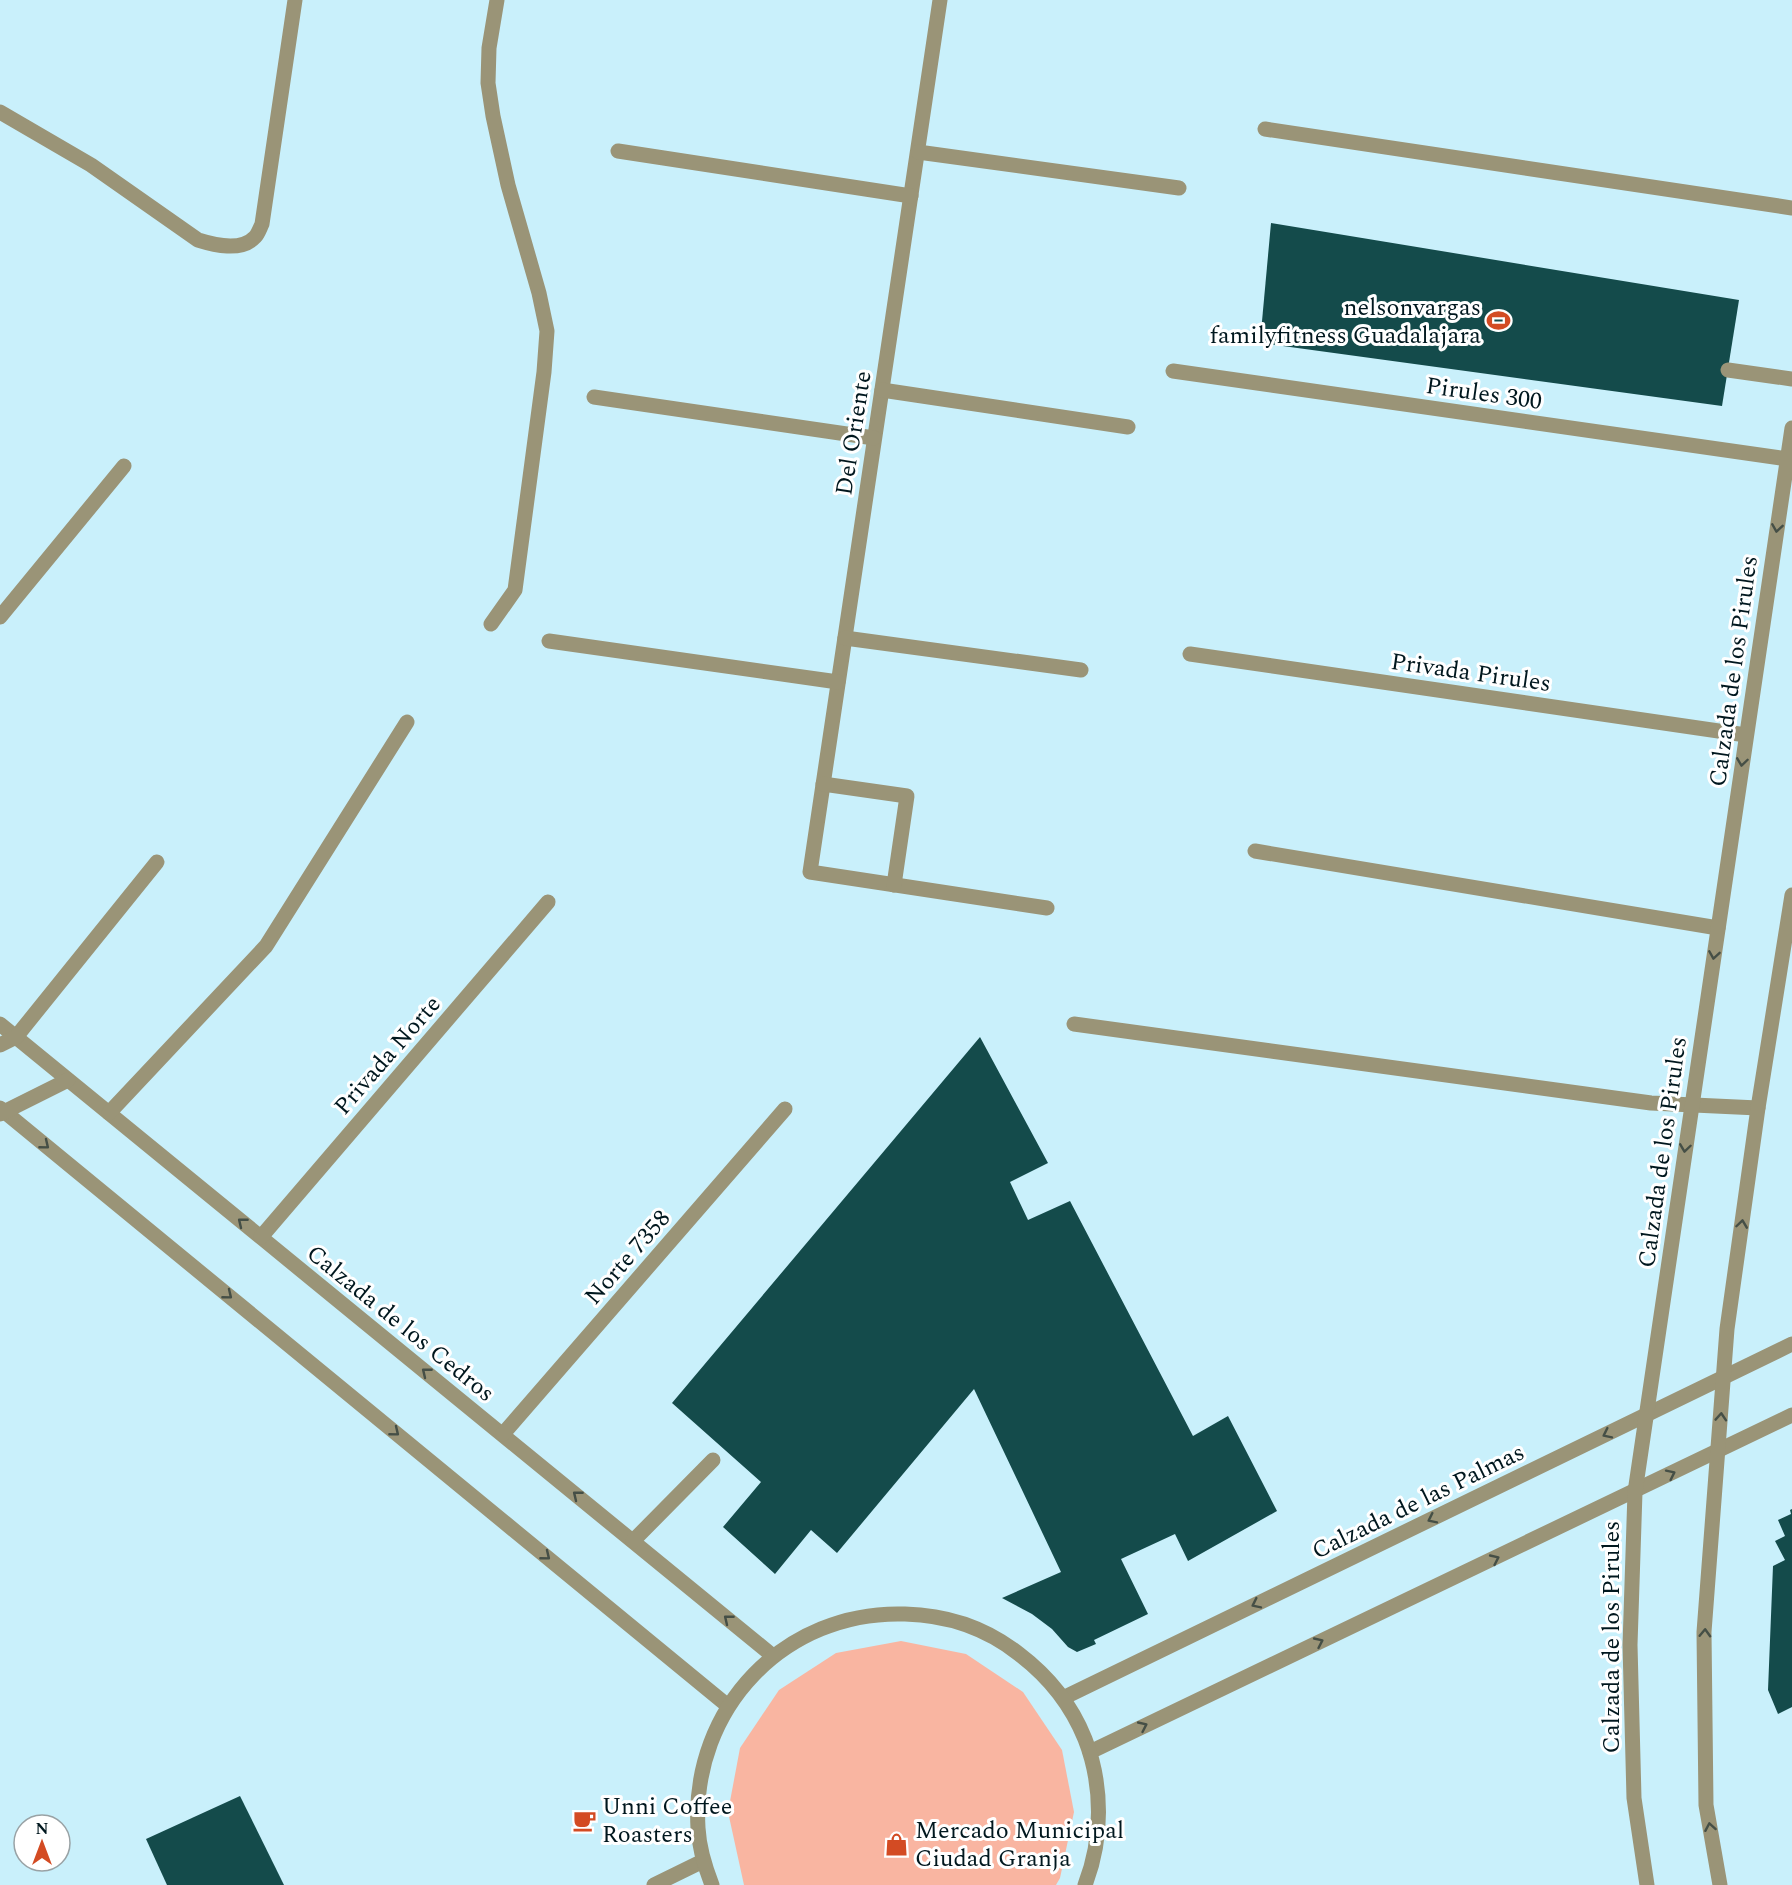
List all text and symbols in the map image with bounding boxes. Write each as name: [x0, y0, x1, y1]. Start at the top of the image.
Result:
place label: nelsonvargas familyfitness Guadalajara: [1210, 290, 1481, 354]
sports icon: nelsonvargas familyfitness Guadalajara: [1486, 308, 1512, 334]
street label: Del Oriente: [826, 368, 882, 498]
street label: Pirules 300: [1423, 368, 1544, 420]
one-way arrow: [1772, 523, 1784, 532]
street label: Calzada de los Pirules: [1700, 553, 1768, 789]
street label: Privada Pirules: [1388, 644, 1553, 702]
one-way arrow: [1737, 758, 1749, 767]
one-way arrow: [1708, 950, 1721, 960]
street label: Privada Norte: [326, 988, 450, 1123]
street label: Calzada de los Pirules: [1629, 1034, 1697, 1270]
one-way arrow: [38, 1138, 49, 1149]
one-way arrow: [1679, 1143, 1691, 1152]
street label: Norte 7358: [576, 1202, 679, 1313]
one-way arrow: [238, 1219, 249, 1230]
one-way arrow: [1735, 1219, 1747, 1228]
street label: Calzada de los Cedros: [298, 1236, 502, 1411]
one-way arrow: [222, 1288, 233, 1299]
one-way arrow: [422, 1368, 433, 1379]
one-way arrow: [1714, 1413, 1727, 1422]
one-way arrow: [389, 1425, 400, 1436]
one-way arrow: [1603, 1427, 1614, 1439]
street label: Calzada de las Palmas: [1306, 1435, 1531, 1569]
one-way arrow: [1664, 1470, 1675, 1482]
one-way arrow: [573, 1492, 584, 1503]
one-way arrow: [1427, 1512, 1438, 1524]
street label: Calzada de los Pirules: [1594, 1521, 1630, 1753]
one-way arrow: [539, 1549, 550, 1560]
one-way arrow: [1488, 1554, 1499, 1566]
one-way arrow: [1252, 1597, 1263, 1609]
one-way arrow: [724, 1615, 735, 1626]
one-way arrow: [1698, 1628, 1711, 1637]
one-way arrow: [1312, 1638, 1323, 1650]
one-way arrow: [1136, 1722, 1147, 1734]
place label: Unni Coffee Roasters: [602, 1789, 732, 1853]
cafe icon: Unni Coffee Roasters: [571, 1807, 597, 1833]
north arrow: [12, 1813, 72, 1873]
place label: Mercado Municipal Ciudad Granja: [915, 1813, 1124, 1877]
text: N: [35, 1817, 49, 1841]
one-way arrow: [1704, 1823, 1717, 1833]
shop icon: Mercado Municipal Ciudad Granja: [884, 1831, 910, 1857]

